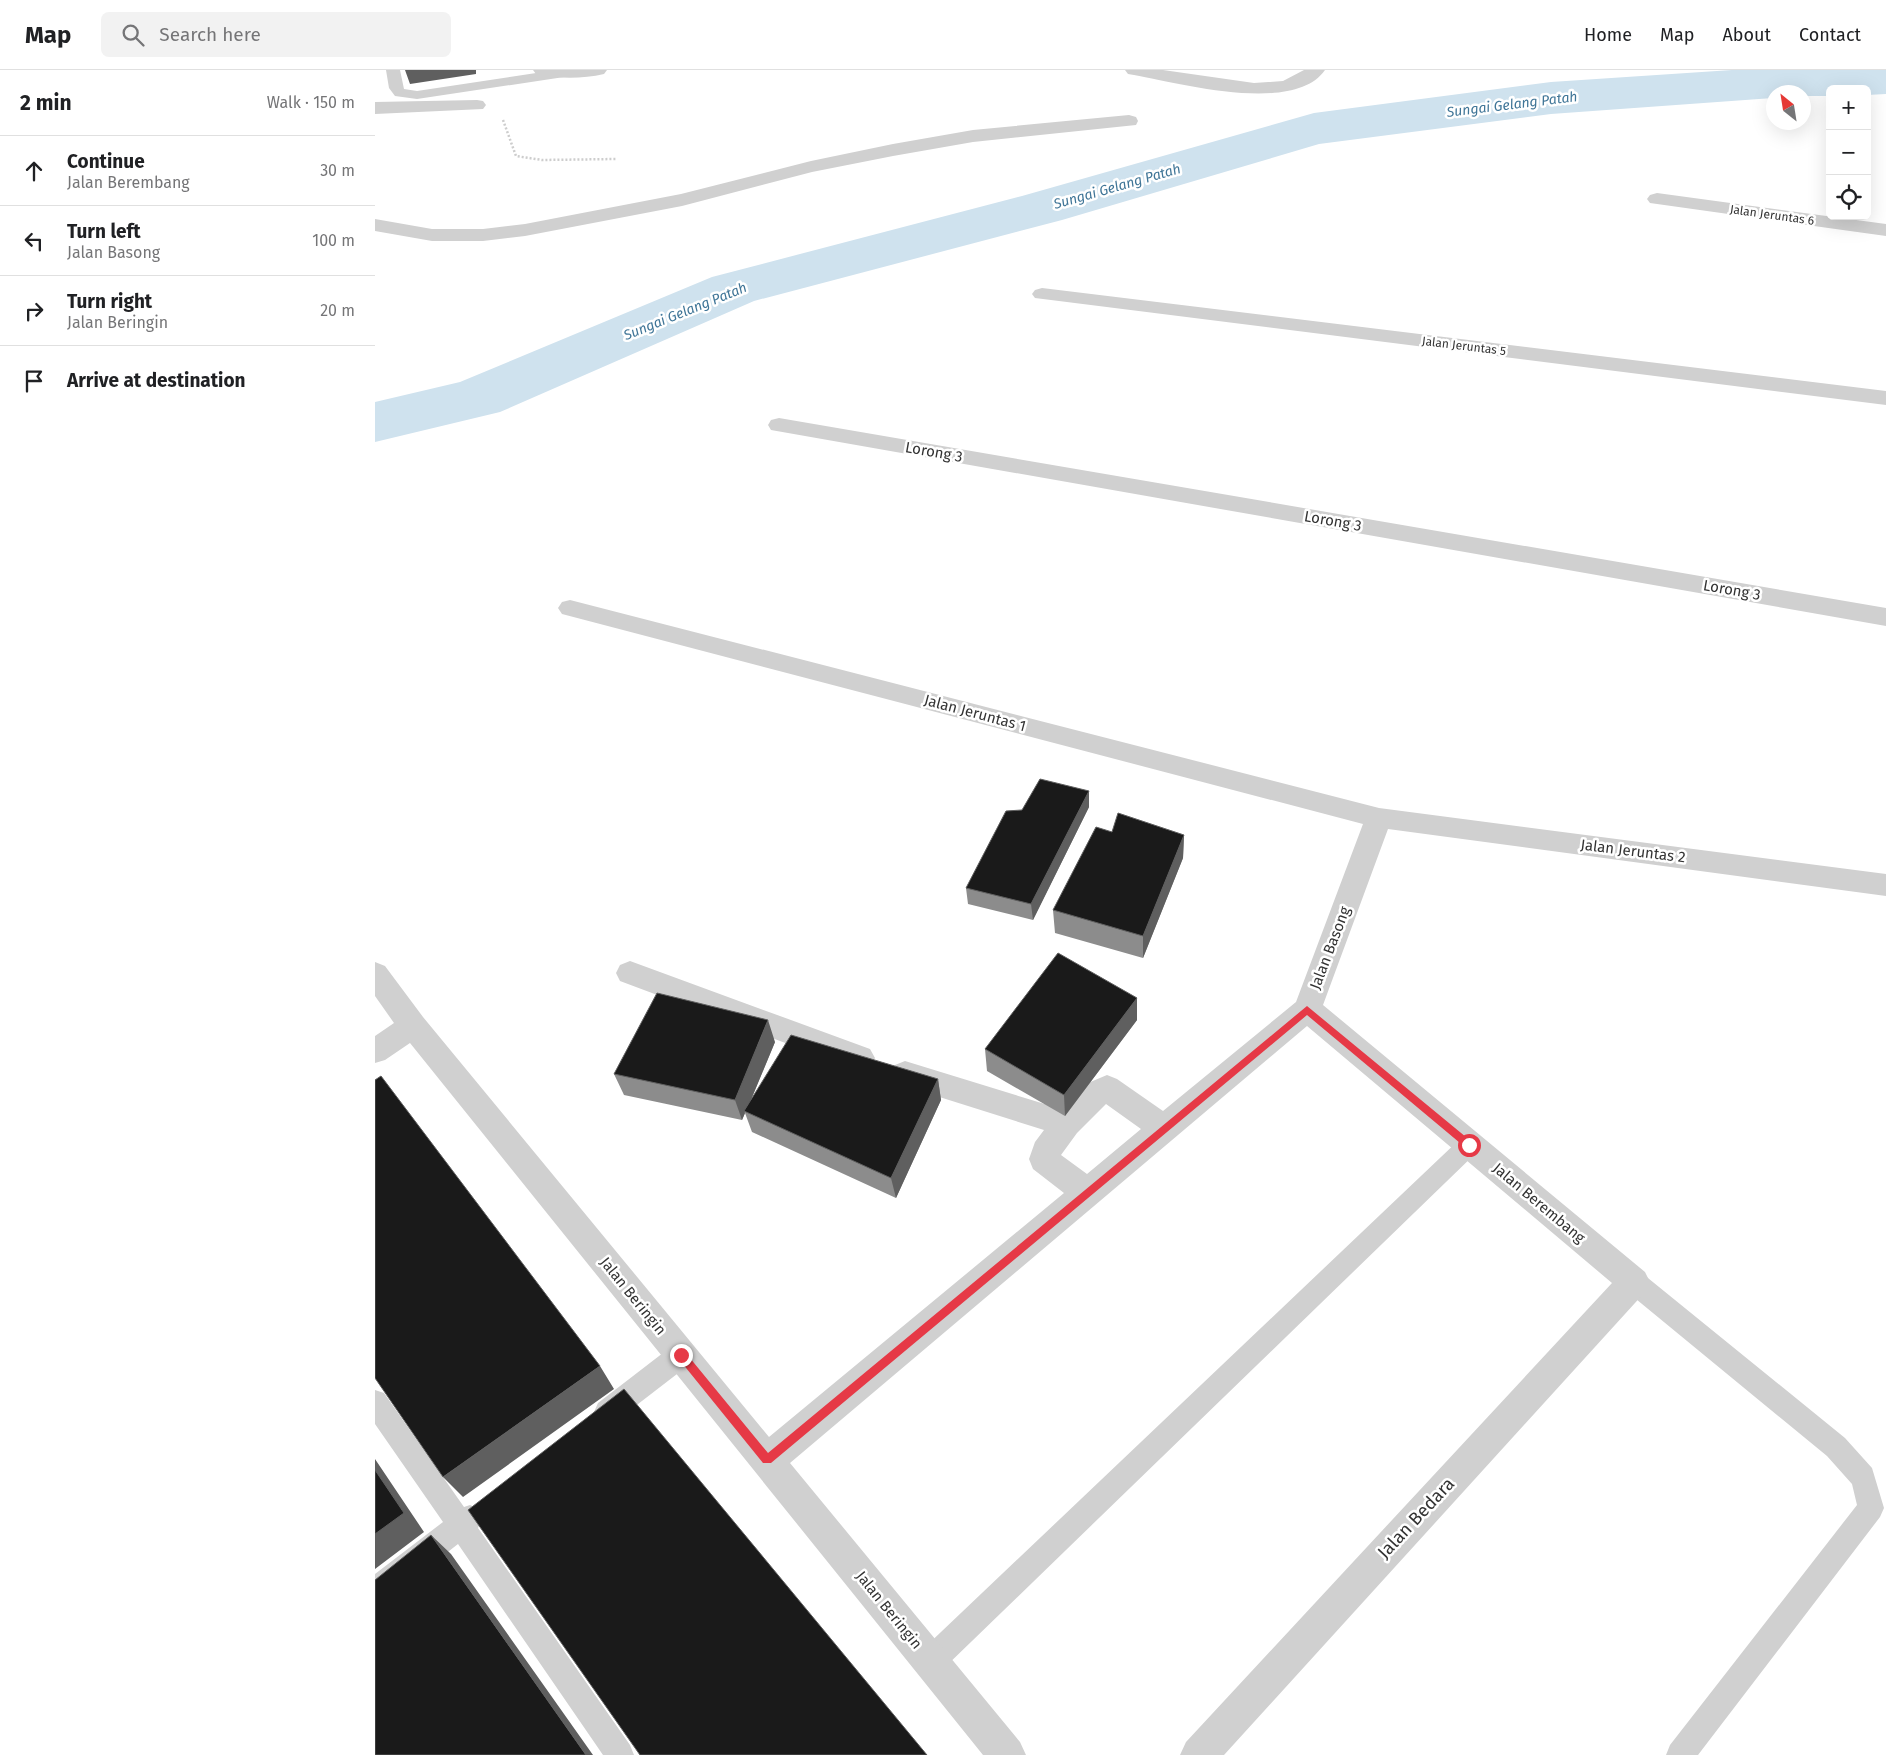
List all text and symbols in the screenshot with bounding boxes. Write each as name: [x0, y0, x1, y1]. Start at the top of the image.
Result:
search box: [101, 12, 451, 57]
text: Map: [25, 21, 71, 49]
icon: search: [119, 21, 147, 49]
text: Search here: [159, 23, 261, 46]
text: Home: [1584, 24, 1632, 46]
text: Map: [1660, 24, 1694, 46]
text: About: [1722, 24, 1771, 46]
text: Contact: [1799, 24, 1861, 46]
north arrow: [1766, 85, 1811, 130]
map controls: [1826, 85, 1871, 220]
button: +: [1826, 85, 1871, 130]
water label: Sungai Gelang Patah: [1445, 88, 1578, 121]
text: 2 min: [20, 90, 72, 116]
text: Walk · 150 m: [267, 93, 355, 112]
button: −: [1826, 130, 1871, 175]
text: Continue: [67, 150, 145, 173]
icon: ahead: [20, 157, 48, 185]
water label: Sungai Gelang Patah: [1051, 160, 1183, 213]
text: 30 m: [320, 161, 355, 180]
text: Jalan Berembang: [67, 173, 190, 192]
button: locate: [1826, 175, 1871, 220]
street label: Jalan Jeruntas 6: [1729, 202, 1815, 228]
text: Turn left: [67, 220, 141, 243]
icon: left: [20, 227, 48, 255]
text: 100 m: [312, 231, 355, 250]
text: Jalan Basong: [67, 243, 160, 262]
water label: Sungai Gelang Patah: [620, 279, 749, 344]
text: Turn right: [67, 290, 152, 313]
icon: right: [20, 297, 48, 325]
text: 20 m: [320, 301, 355, 320]
text: Jalan Beringin: [67, 313, 168, 332]
street label: Jalan Jeruntas 5: [1421, 334, 1507, 358]
icon: arrive: [20, 367, 48, 395]
text: Arrive at destination: [67, 369, 246, 392]
street label: Lorong 3: [904, 438, 964, 466]
street label: Lorong 3: [1303, 507, 1363, 535]
street label: Lorong 3: [1702, 576, 1762, 604]
street label: Jalan Jeruntas 1: [922, 691, 1028, 735]
street label: Jalan Jeruntas 2: [1579, 836, 1687, 866]
street label: Jalan Basong: [1306, 904, 1354, 992]
route start: [1458, 1134, 1481, 1157]
street label: Jalan Berembang: [1489, 1159, 1589, 1247]
street label: Jalan Beringin: [596, 1254, 670, 1338]
route end: [670, 1344, 693, 1367]
street label: Jalan Bedara: [1373, 1473, 1459, 1563]
street label: Jalan Beringin: [852, 1568, 926, 1652]

